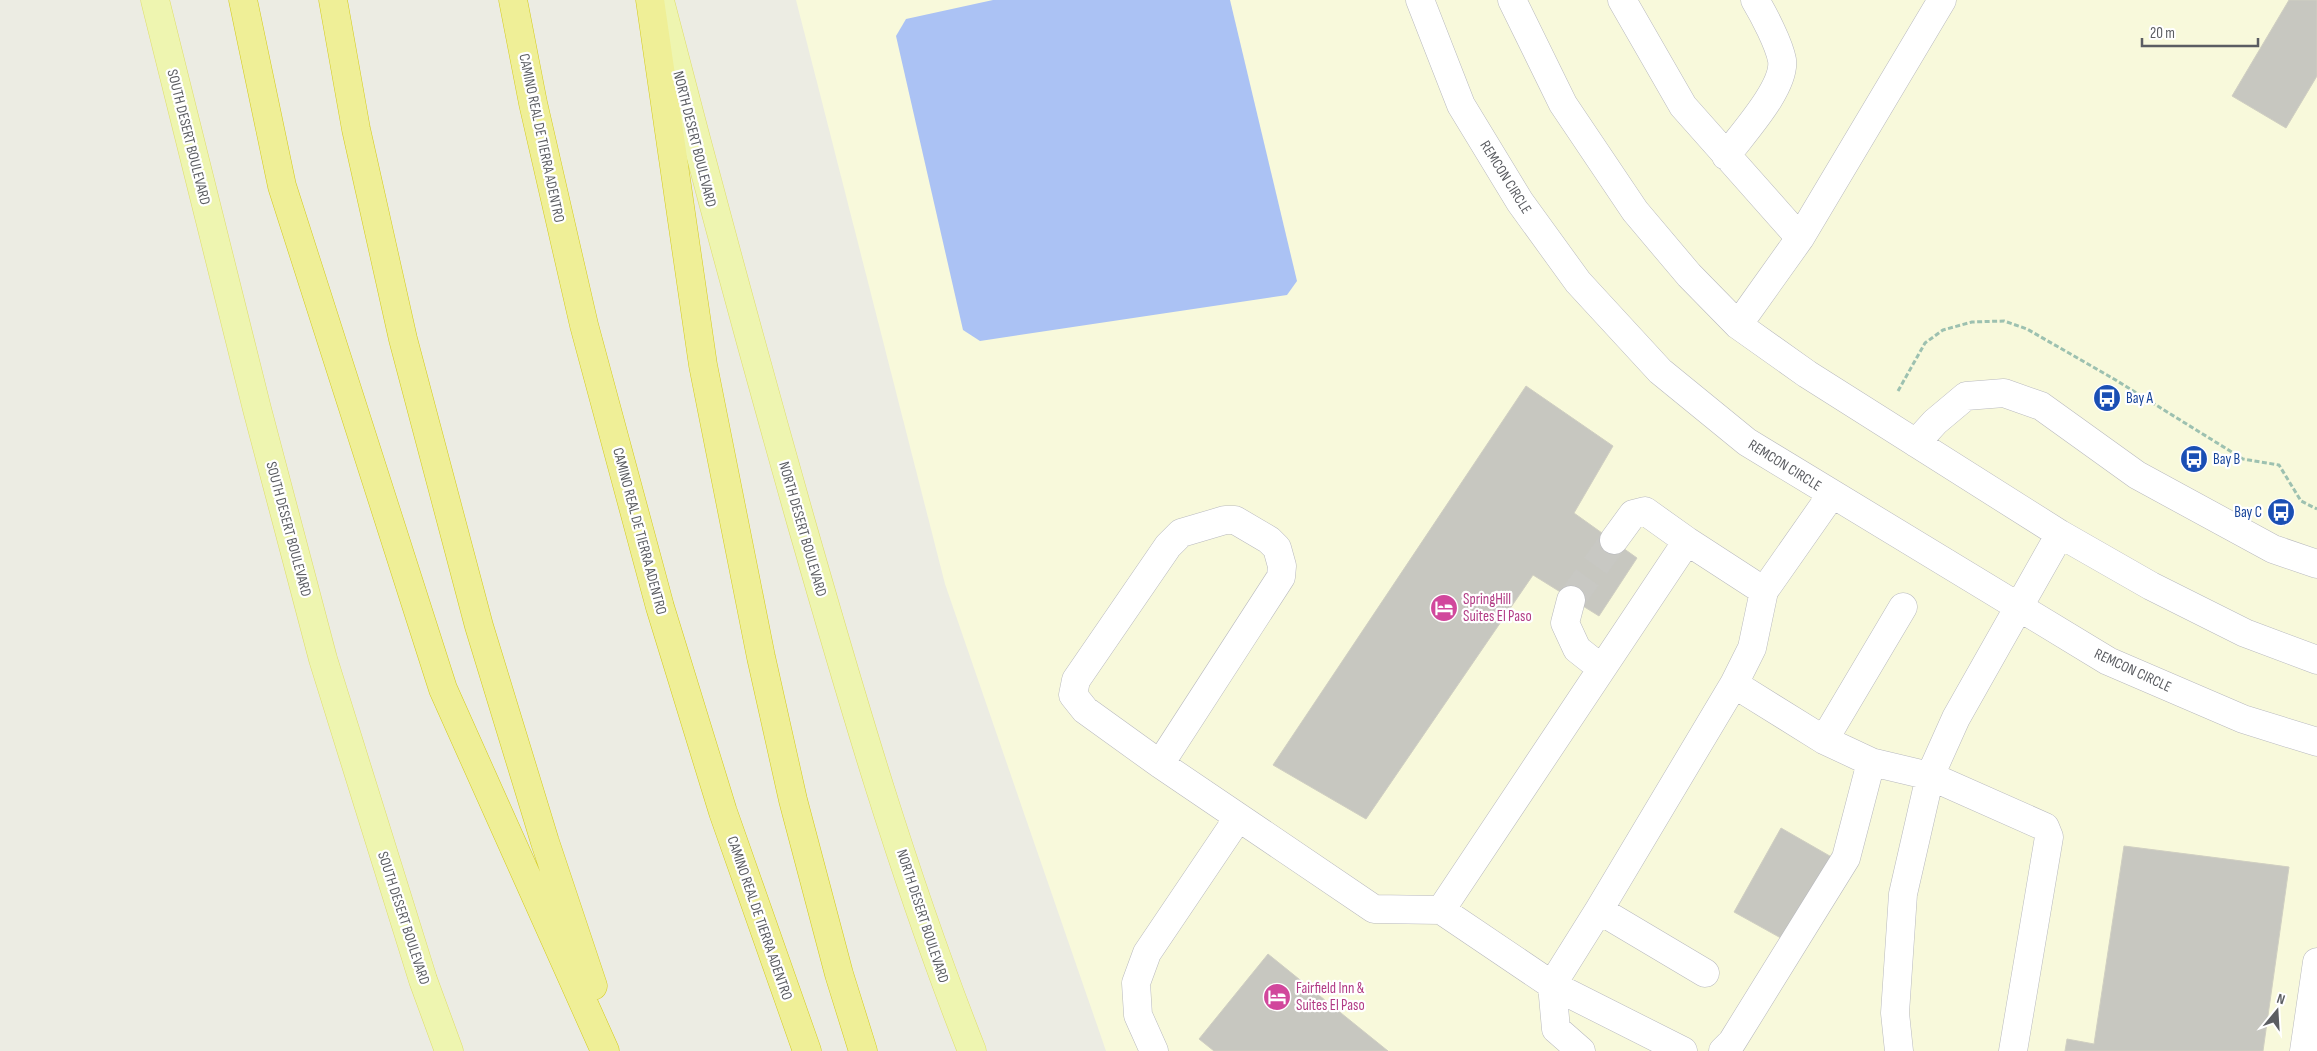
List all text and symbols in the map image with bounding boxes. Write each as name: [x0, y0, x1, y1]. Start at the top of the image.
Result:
scale bar: [2142, 15, 2258, 47]
text: 20 m: [2150, 24, 2175, 43]
street label: CAMINO REAL DE TIERRA ADENTRO: [514, 52, 569, 224]
street label: SOUTH DESERT BOULEVARD: [162, 67, 215, 207]
street label: NORTH DESERT BOULEVARD: [668, 69, 721, 209]
street label: REMCON CIRCLE: [1476, 137, 1536, 217]
bus stop icon: Bay A: [2092, 383, 2122, 413]
place label: Bay A: [2126, 389, 2154, 408]
street label: REMCON CIRCLE: [1745, 435, 1825, 495]
bus stop icon: Bay B: [2179, 444, 2209, 474]
street label: CAMINO REAL DE TIERRA ADENTRO: [608, 446, 671, 617]
place label: Bay B: [2213, 450, 2241, 469]
street label: NORTH DESERT BOULEVARD: [774, 459, 831, 599]
street label: SOUTH DESERT BOULEVARD: [261, 460, 316, 599]
bus stop icon: Bay C: [2266, 497, 2296, 527]
place label: Bay C: [2234, 503, 2262, 522]
place label: SpringHill Suites El Paso: [1463, 590, 1532, 626]
hotel icon: SpringHill Suites El Paso: [1429, 593, 1459, 623]
street label: REMCON CIRCLE: [2091, 644, 2174, 697]
street label: CAMINO REAL DE TIERRA ADENTRO: [723, 834, 797, 1003]
street label: NORTH DESERT BOULEVARD: [892, 847, 953, 985]
street label: SOUTH DESERT BOULEVARD: [373, 849, 434, 987]
place label: Fairfield Inn & Suites El Paso: [1296, 979, 1365, 1015]
hotel icon: Fairfield Inn & Suites El Paso: [1262, 982, 1292, 1012]
north arrow: [2252, 986, 2302, 1036]
text: N: [2275, 990, 2287, 1008]

